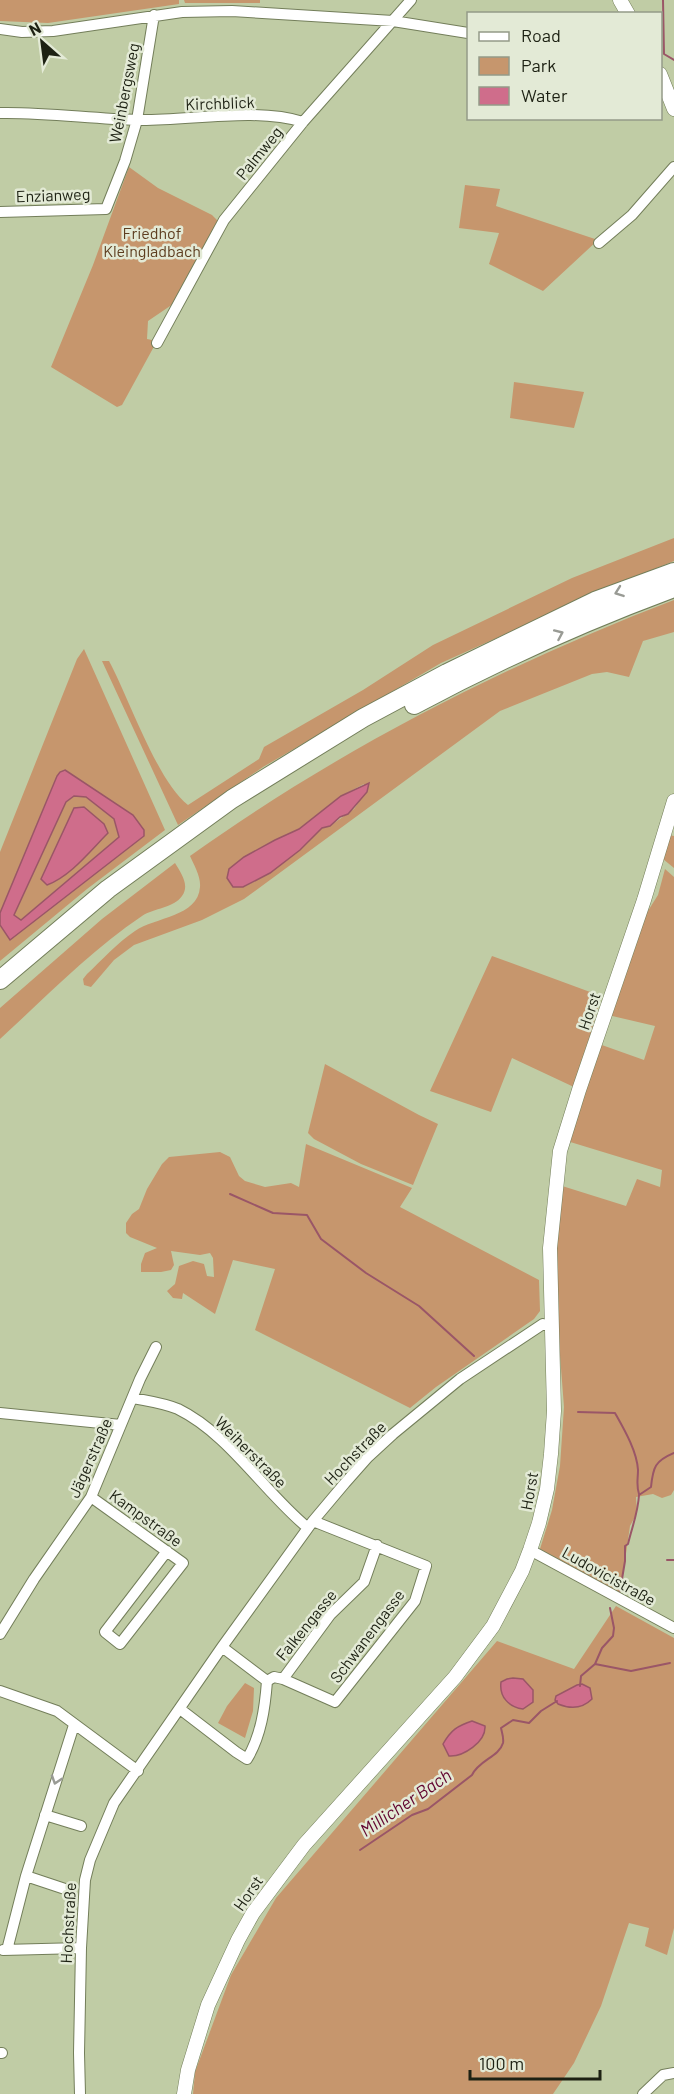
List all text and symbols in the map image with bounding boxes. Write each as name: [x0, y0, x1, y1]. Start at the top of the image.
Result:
north arrow: [12, 12, 72, 72]
legend: [467, 12, 662, 120]
text: N: [26, 17, 44, 39]
text: Road: [521, 24, 561, 46]
street label: Weinbergsweg: [105, 41, 142, 144]
text: Park: [521, 54, 556, 76]
text: Water: [521, 84, 568, 106]
street label: Kirchblick: [185, 92, 255, 113]
street label: Palmweg: [231, 122, 286, 183]
street label: Enzianweg: [15, 184, 91, 205]
park label: Friedhof Kleingladbach: [103, 223, 201, 260]
one-way arrow: [614, 585, 625, 598]
one-way arrow: [553, 629, 564, 641]
street label: Horst: [573, 990, 604, 1032]
street label: Weiherstraße: [212, 1412, 291, 1491]
street label: Jägerstraße: [64, 1415, 116, 1501]
street label: Hochstraße: [320, 1417, 390, 1488]
street label: Horst: [516, 1470, 541, 1512]
street label: Kampstraße: [106, 1485, 186, 1550]
street label: Ludovicistraße: [559, 1542, 659, 1609]
street label: Falkengasse: [271, 1585, 340, 1664]
street label: Schwanengasse: [325, 1585, 408, 1686]
water label: Millicher Bach: [356, 1764, 455, 1841]
one-way arrow: [51, 1775, 63, 1785]
street label: Horst: [229, 1872, 266, 1914]
street label: Hochstraße: [56, 1882, 79, 1964]
scale bar: [470, 2043, 600, 2081]
text: 100 m: [479, 2052, 524, 2074]

